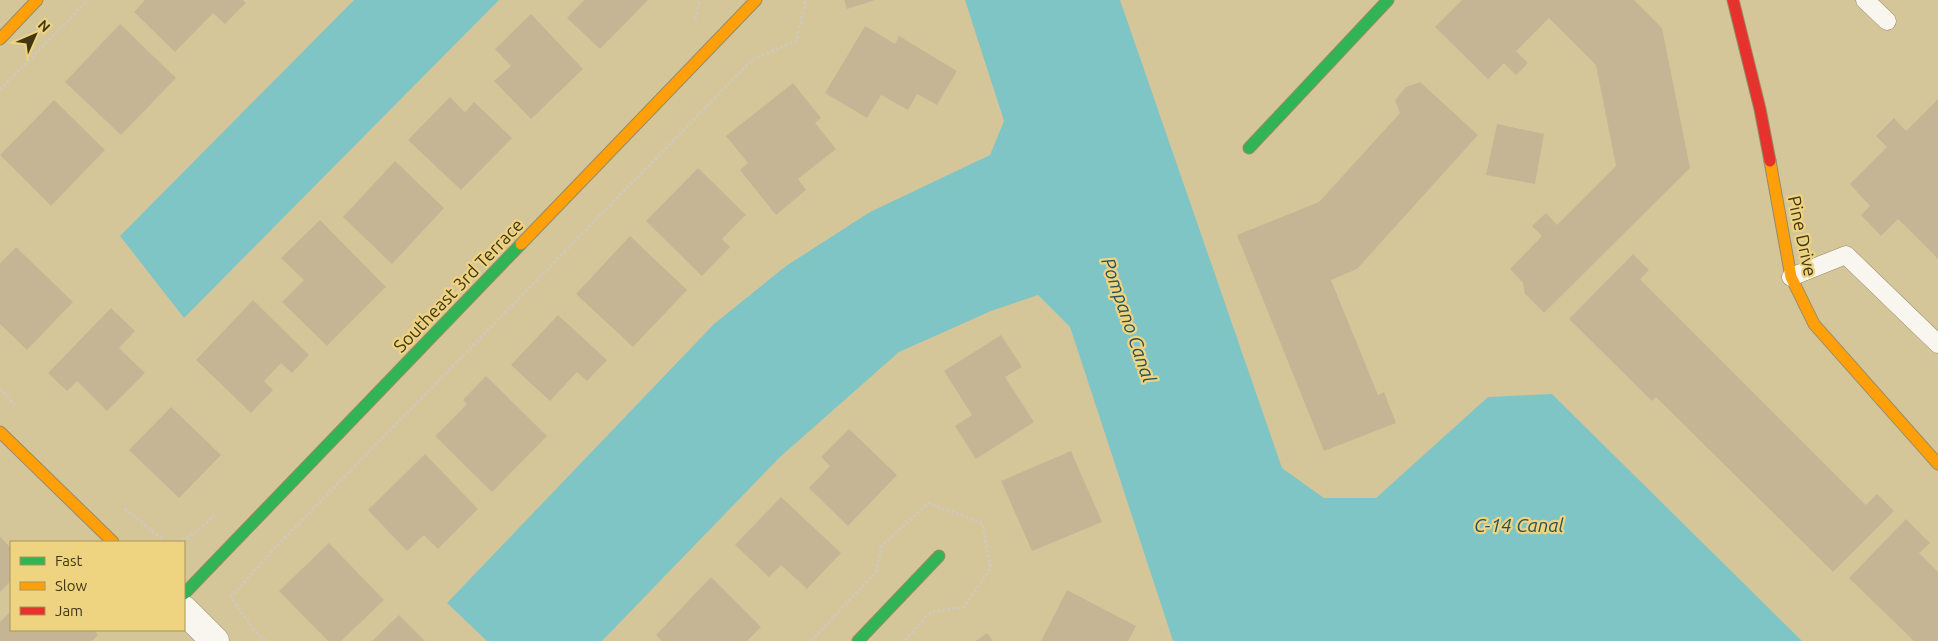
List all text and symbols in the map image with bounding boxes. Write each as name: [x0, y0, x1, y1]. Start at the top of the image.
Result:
north arrow: [10, 10, 60, 60]
text: N: [35, 16, 54, 35]
street label: Pine Drive: [1785, 194, 1821, 278]
street label: Southeast 3rd Terrace: [389, 214, 527, 356]
water label: Pompano Canal: [1097, 255, 1161, 386]
water label: C-14 Canal: [1474, 514, 1565, 536]
legend: [10, 541, 185, 631]
text: Fast: [55, 552, 83, 569]
text: Slow: [55, 577, 88, 594]
text: Jam: [55, 602, 83, 619]

